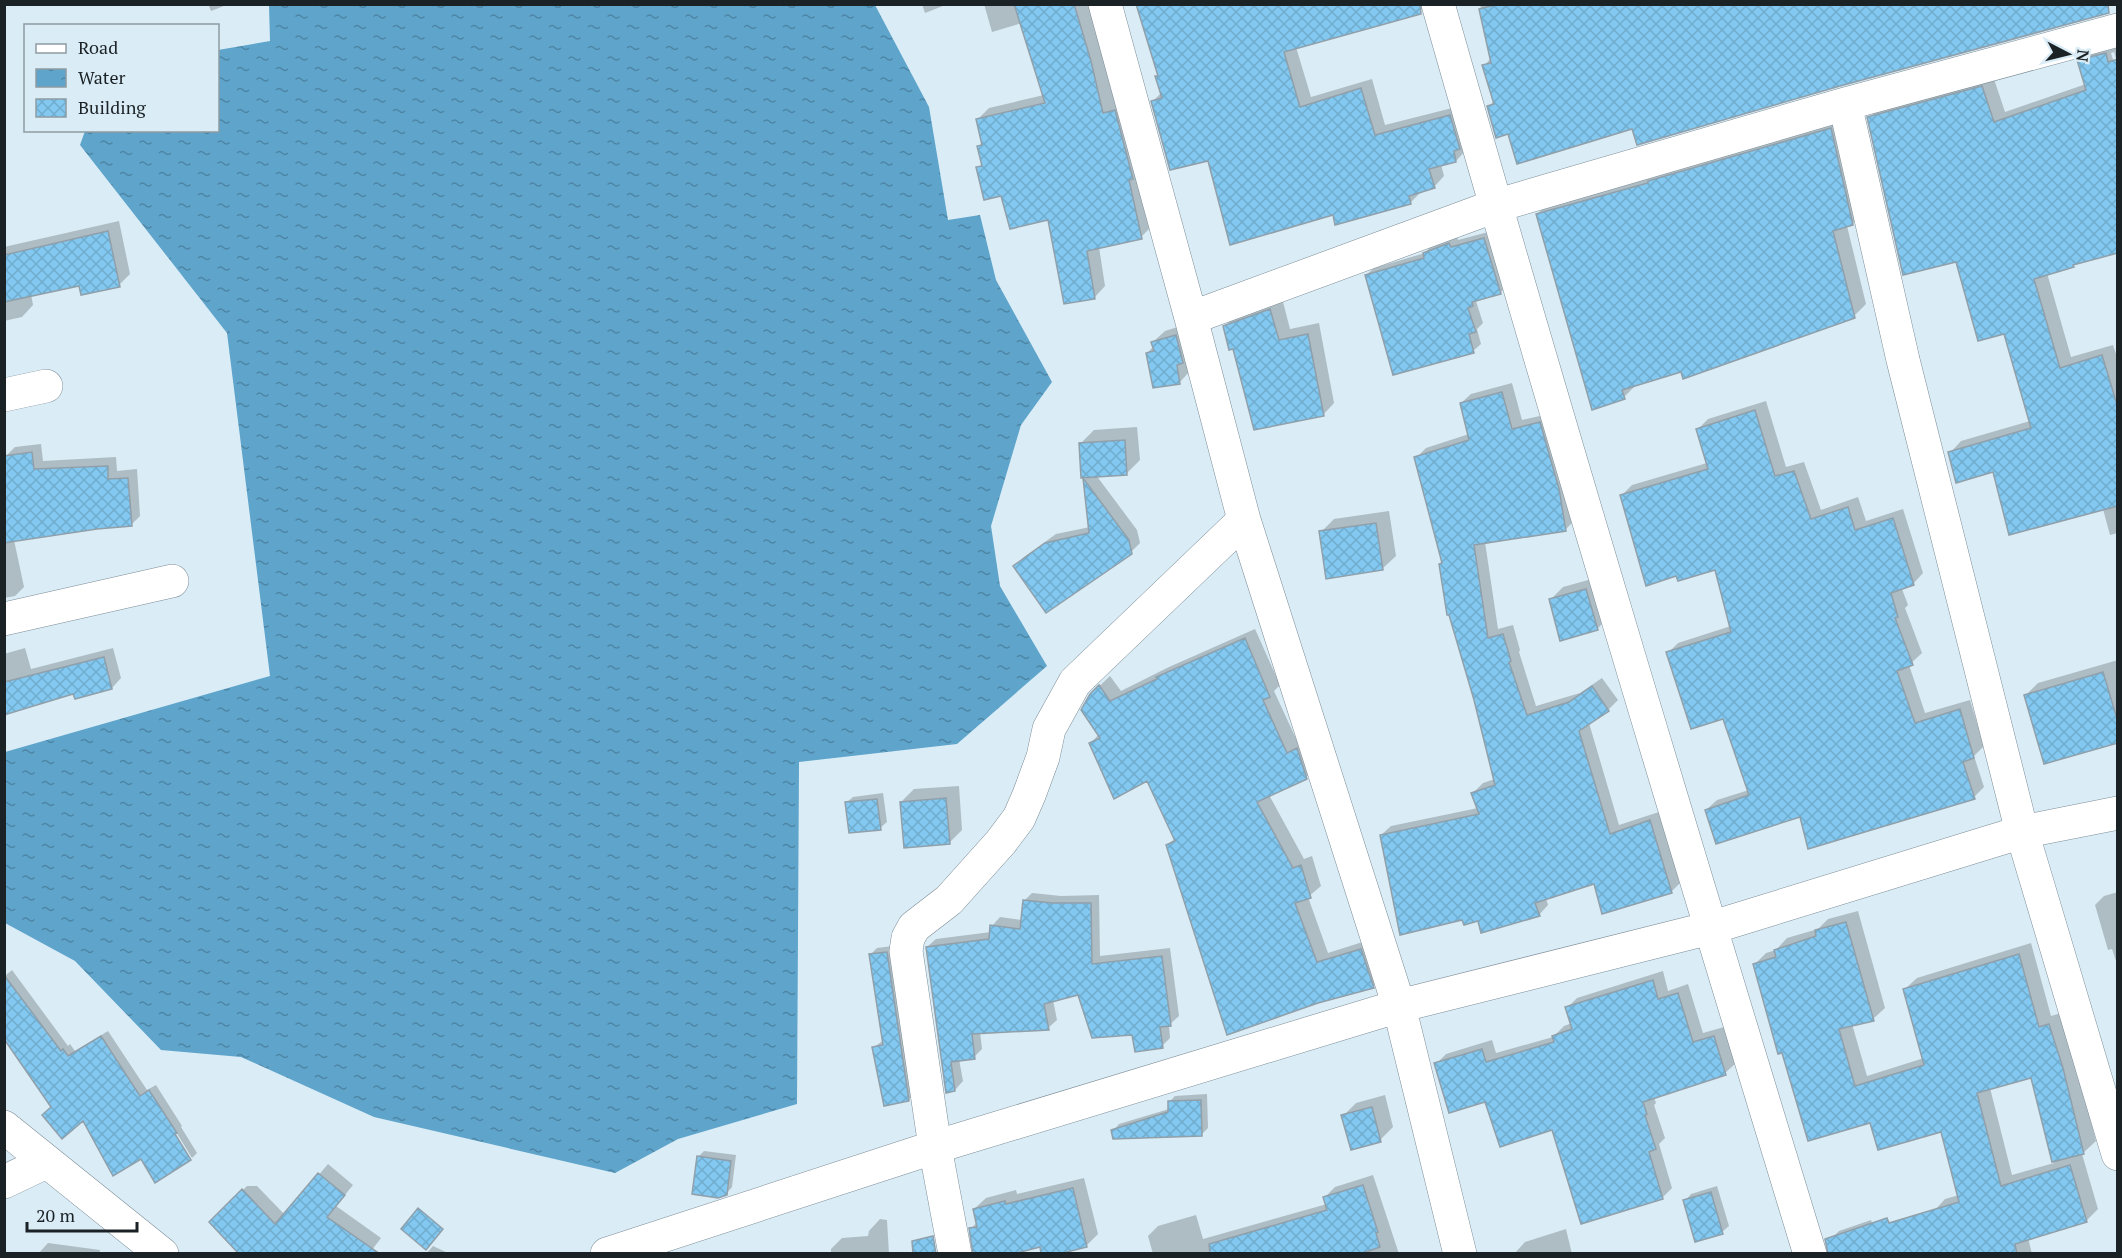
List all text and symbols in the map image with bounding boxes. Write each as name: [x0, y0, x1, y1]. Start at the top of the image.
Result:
legend: [24, 24, 219, 132]
north arrow: [2038, 24, 2098, 84]
text: Road: [78, 35, 118, 59]
text: N: [2071, 48, 2095, 63]
text: Water: [78, 65, 125, 89]
text: Building: [78, 95, 146, 119]
scale bar: [27, 1195, 136, 1233]
text: 20 m: [36, 1203, 76, 1227]

